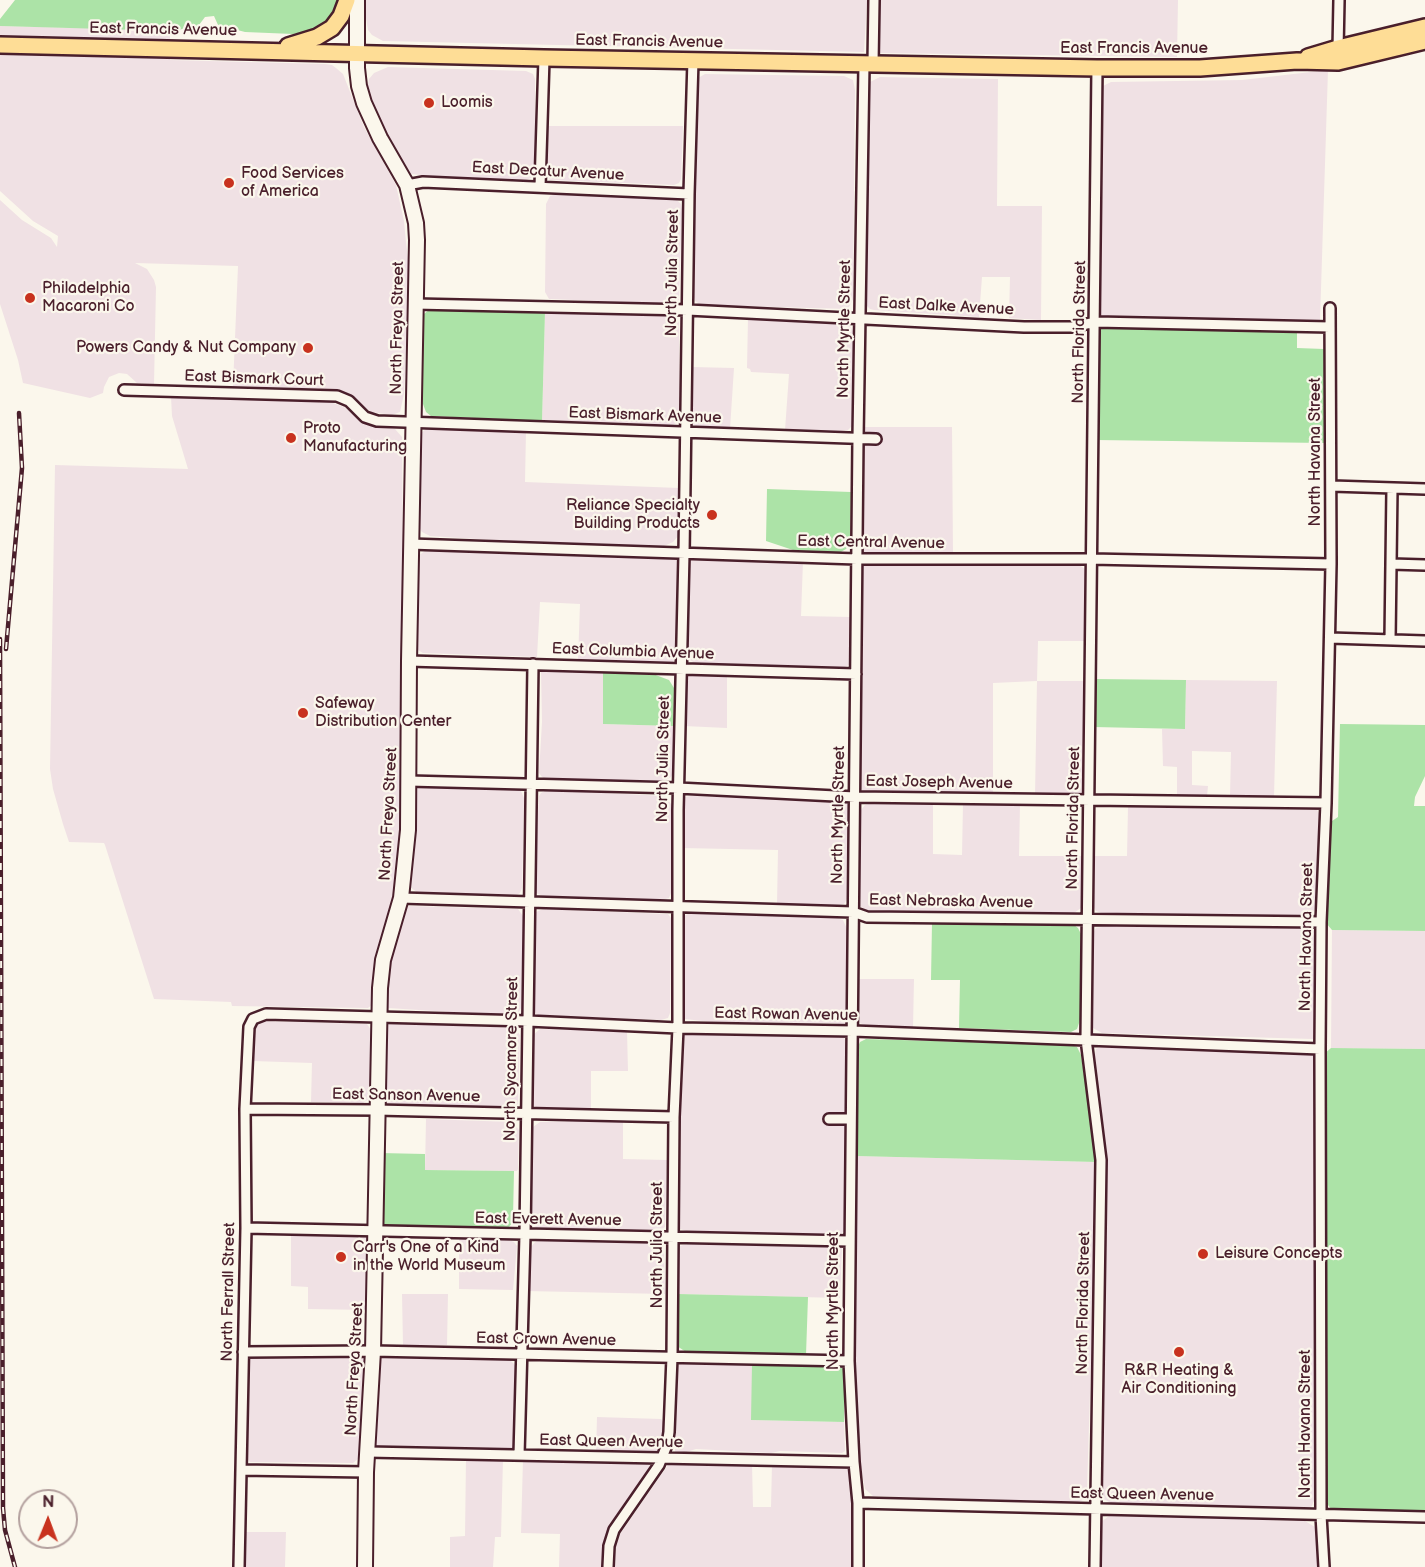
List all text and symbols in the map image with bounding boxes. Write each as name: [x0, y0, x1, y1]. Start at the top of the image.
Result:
street label: East Francis Avenue: [89, 19, 237, 41]
street label: East Francis Avenue: [575, 31, 723, 53]
street label: East Francis Avenue: [1060, 39, 1208, 59]
place label: Loomis: [441, 93, 493, 113]
marker: Loomis: [422, 96, 436, 110]
street label: East Decatur Avenue: [471, 158, 625, 186]
place label: Food Services of America: [241, 164, 344, 202]
marker: Food Services of America: [222, 176, 236, 190]
street label: North Julia Street: [662, 209, 684, 337]
street label: North Myrtle Street: [834, 260, 856, 398]
street label: North Florida Street: [1069, 260, 1091, 404]
street label: North Freya Street: [387, 261, 409, 395]
place label: Philadelphia Macaroni Co: [42, 279, 135, 317]
marker: Philadelphia Macaroni Co: [23, 291, 37, 305]
street label: East Dalke Avenue: [878, 294, 1014, 320]
place label: Powers Candy & Nut Company: [76, 338, 296, 358]
marker: Powers Candy & Nut Company: [301, 341, 315, 355]
street label: East Bismark Court: [184, 367, 324, 391]
street label: North Havana Street: [1306, 378, 1326, 526]
street label: East Bismark Avenue: [568, 404, 722, 428]
place label: Proto Manufacturing: [303, 419, 407, 457]
marker: Proto Manufacturing: [284, 431, 298, 445]
place label: Reliance Specialty Building Products: [566, 496, 700, 534]
marker: Reliance Specialty Building Products: [705, 508, 719, 522]
street label: East Central Avenue: [797, 532, 945, 554]
street label: East Columbia Avenue: [551, 640, 715, 664]
place label: Safeway Distribution Center: [315, 694, 451, 732]
street label: North Julia Street: [653, 695, 675, 823]
marker: Safeway Distribution Center: [296, 706, 310, 720]
street label: North Myrtle Street: [828, 746, 850, 884]
street label: North Florida Street: [1063, 746, 1085, 890]
street label: North Freya Street: [376, 747, 402, 881]
street label: East Joseph Avenue: [865, 772, 1013, 794]
street label: North Havana Street: [1296, 862, 1318, 1012]
street label: East Nebraska Avenue: [869, 891, 1033, 913]
street label: North Sycamore Street: [501, 976, 523, 1142]
street label: East Rowan Avenue: [714, 1004, 858, 1026]
street label: East Sanson Avenue: [332, 1085, 480, 1107]
street label: North Julia Street: [648, 1181, 668, 1309]
street label: East Everett Avenue: [474, 1209, 622, 1231]
street label: North Ferrall Street: [218, 1222, 240, 1362]
street label: North Florida Street: [1073, 1231, 1095, 1375]
street label: North Myrtle Street: [824, 1232, 844, 1370]
place label: Carr's One of a Kind in the World Museum: [353, 1238, 505, 1276]
place label: Leisure Concepts: [1215, 1244, 1342, 1264]
marker: Leisure Concepts: [1196, 1247, 1210, 1261]
marker: Carr's One of a Kind in the World Museum: [334, 1250, 348, 1264]
street label: North Freya Street: [342, 1302, 368, 1436]
street label: East Crown Avenue: [476, 1329, 616, 1351]
marker: R&R Heating & Air Conditioning: [1172, 1345, 1186, 1359]
street label: North Havana Street: [1296, 1350, 1316, 1498]
place label: R&R Heating & Air Conditioning: [1122, 1361, 1236, 1399]
street label: East Queen Avenue: [539, 1431, 683, 1453]
street label: East Queen Avenue: [1070, 1484, 1214, 1506]
north arrow: [18, 1489, 78, 1549]
text: N: [42, 1493, 54, 1512]

